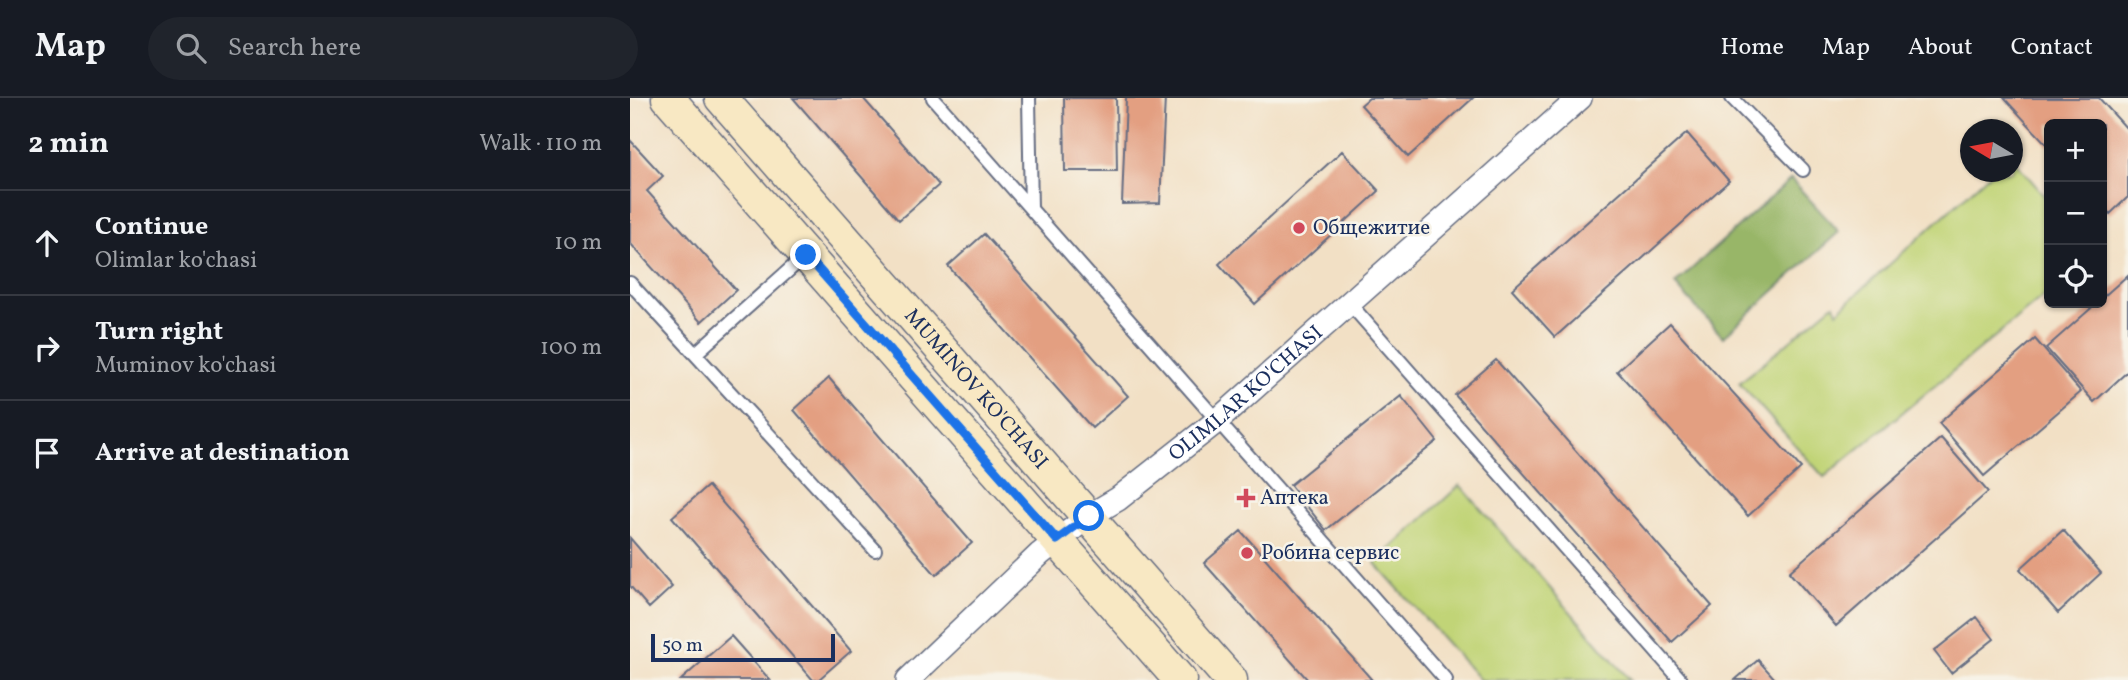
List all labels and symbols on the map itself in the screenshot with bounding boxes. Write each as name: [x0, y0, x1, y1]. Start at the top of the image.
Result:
north arrow: [1960, 119, 2023, 182]
place label: Общежитие: [1313, 214, 1430, 243]
marker: Общежитие: [1291, 220, 1307, 236]
route end: [790, 239, 821, 270]
street label: MUMINOV KO'CHASI: [897, 302, 1055, 476]
street label: OLIMLAR KO'CHASI: [1163, 319, 1329, 468]
place label: Аптека: [1260, 484, 1329, 513]
marker: Аптека: [1238, 490, 1254, 506]
route start: [1073, 500, 1104, 531]
place label: Робина сервис: [1261, 539, 1400, 568]
marker: Робина сервис: [1239, 545, 1255, 561]
scale bar: [651, 631, 835, 663]

